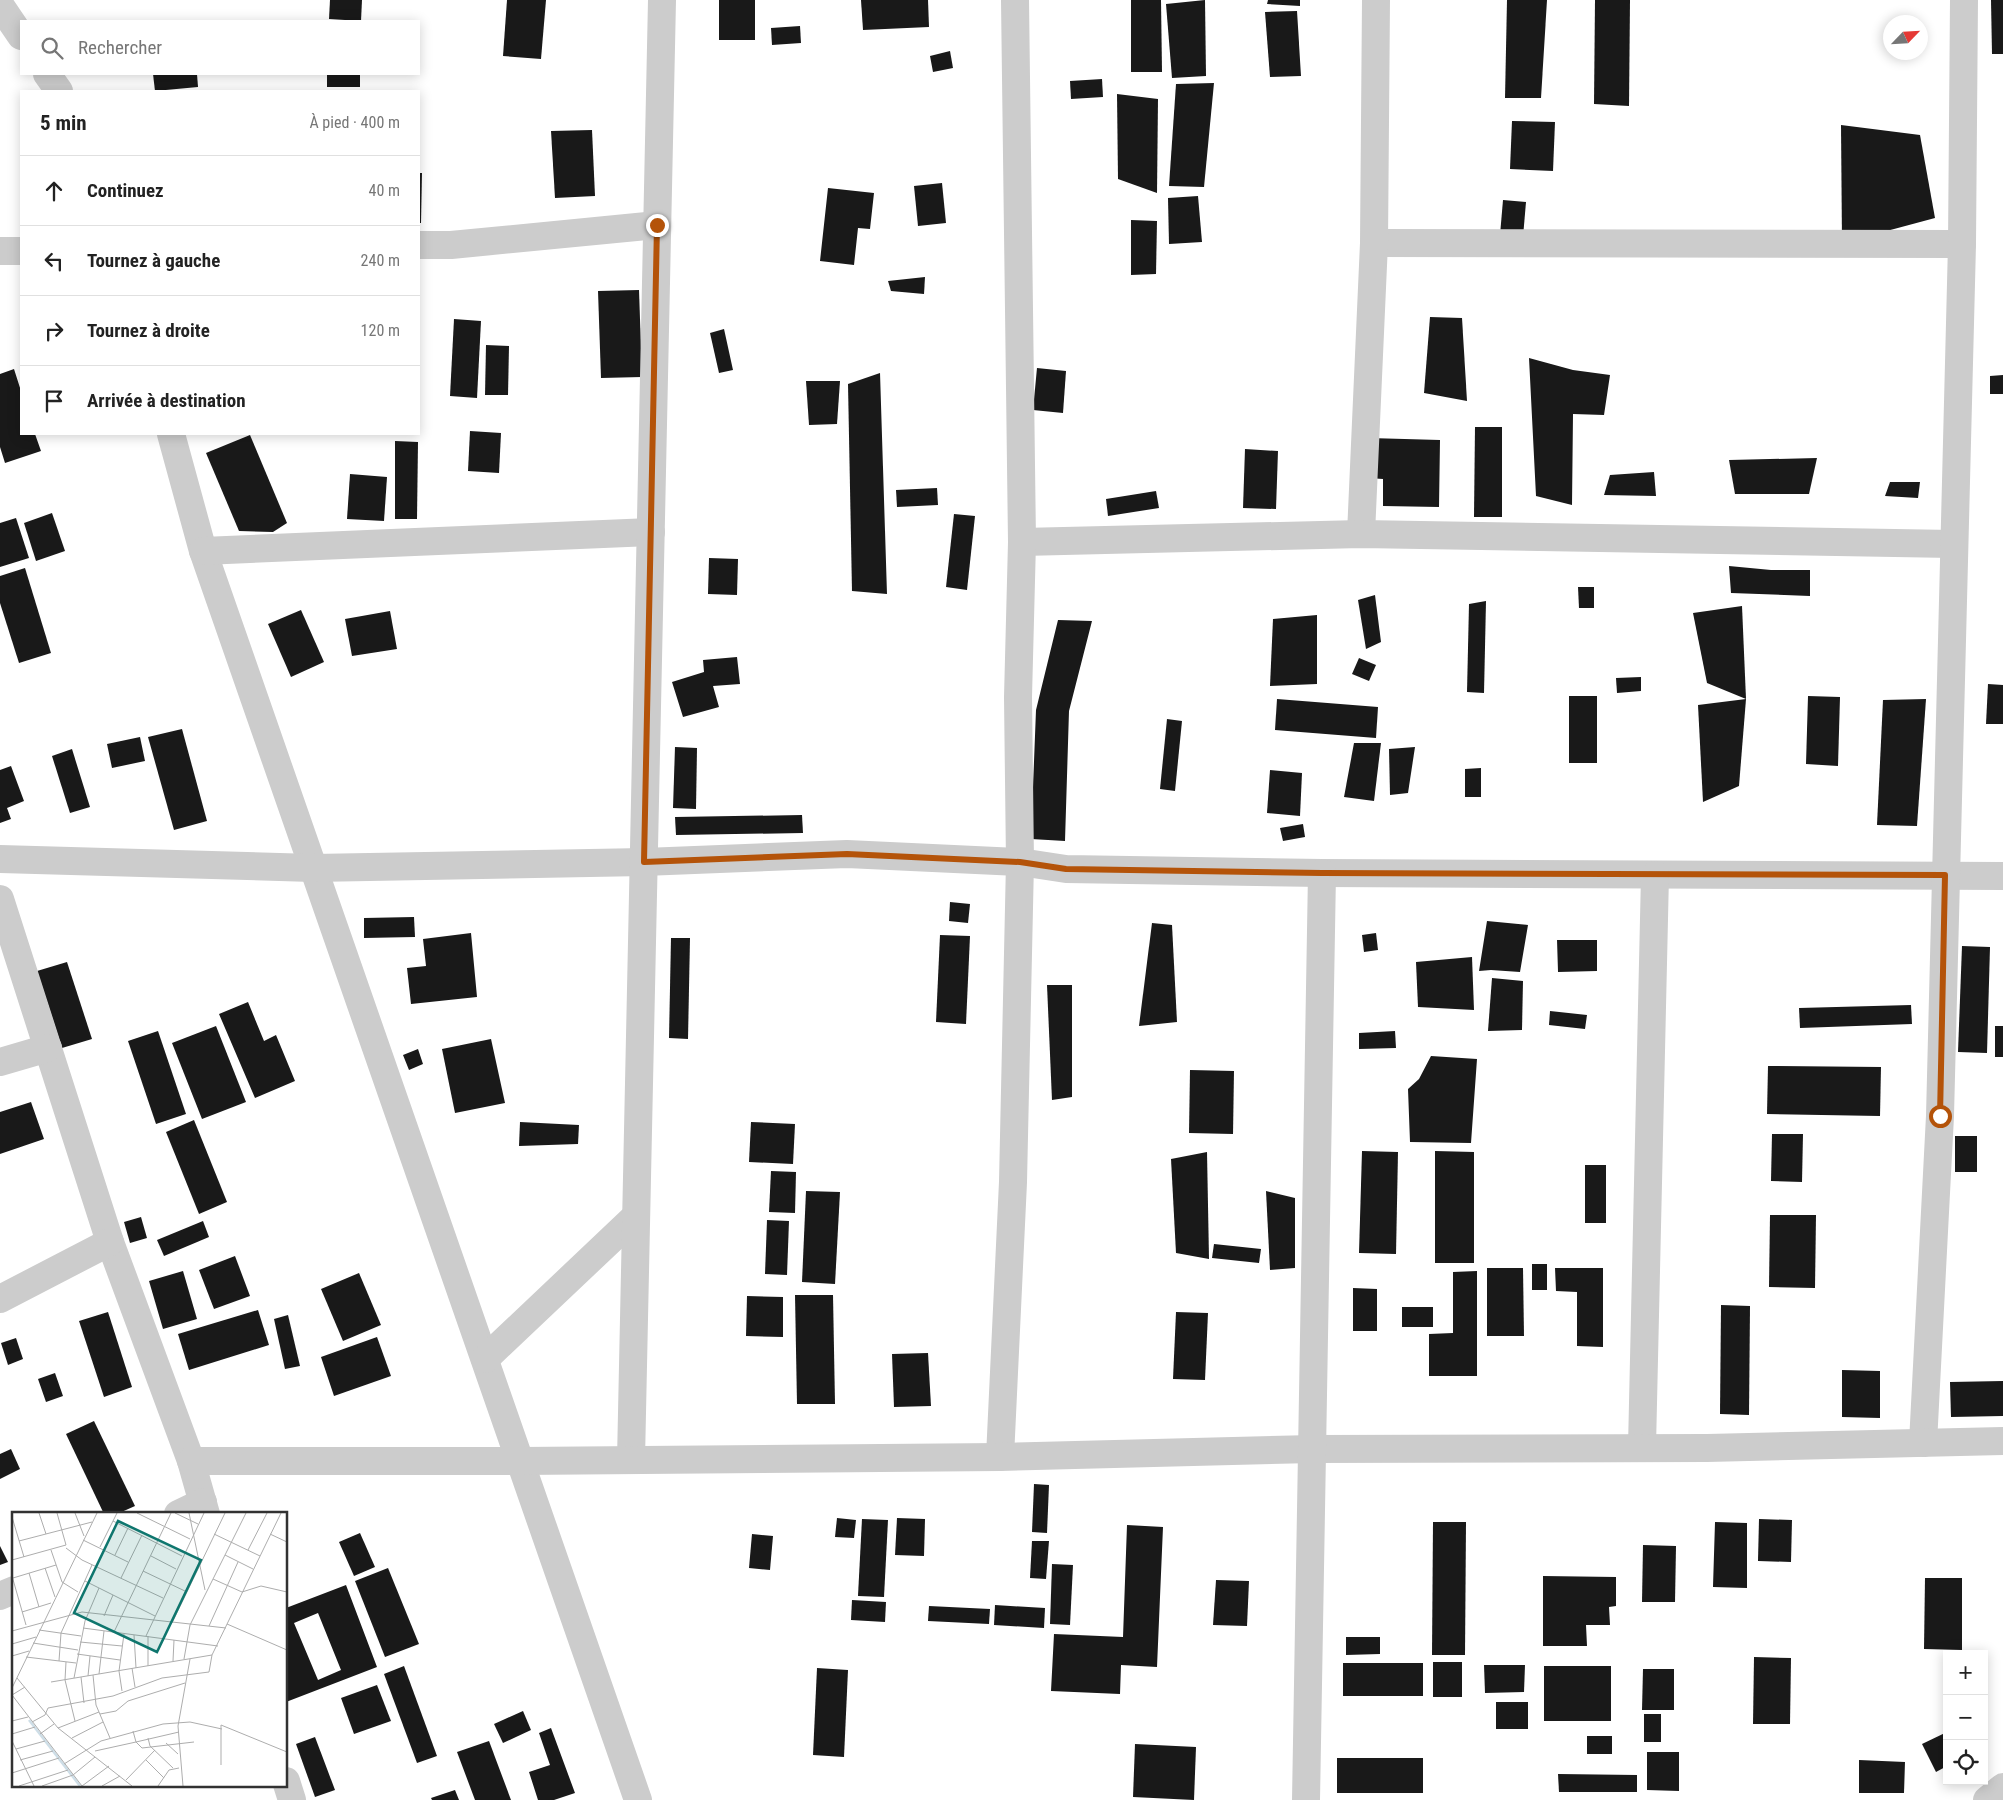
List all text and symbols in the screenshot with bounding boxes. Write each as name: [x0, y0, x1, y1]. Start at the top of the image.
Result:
north arrow: [1883, 15, 1928, 60]
search box: [20, 20, 420, 75]
icon: search: [38, 34, 66, 62]
text: Rechercher: [78, 36, 162, 59]
text: 5 min: [40, 111, 87, 135]
text: À pied · 400 m: [309, 113, 400, 132]
icon: ahead: [40, 177, 68, 205]
text: Continuez: [87, 179, 164, 202]
text: 40 m: [368, 181, 400, 200]
route end: [646, 214, 669, 237]
icon: left: [40, 247, 68, 275]
text: Tournez à gauche: [87, 249, 220, 272]
text: 240 m: [361, 251, 400, 270]
icon: right: [40, 317, 68, 345]
text: Tournez à droite: [87, 319, 210, 342]
text: 120 m: [361, 321, 400, 340]
icon: arrive: [40, 387, 68, 415]
text: Arrivée à destination: [87, 389, 246, 412]
route start: [1929, 1105, 1952, 1128]
inset map: [12, 1512, 288, 1788]
map controls: [1943, 1650, 1988, 1785]
button: +: [1943, 1650, 1988, 1695]
button: −: [1943, 1695, 1988, 1740]
button: locate: [1943, 1740, 1988, 1785]

